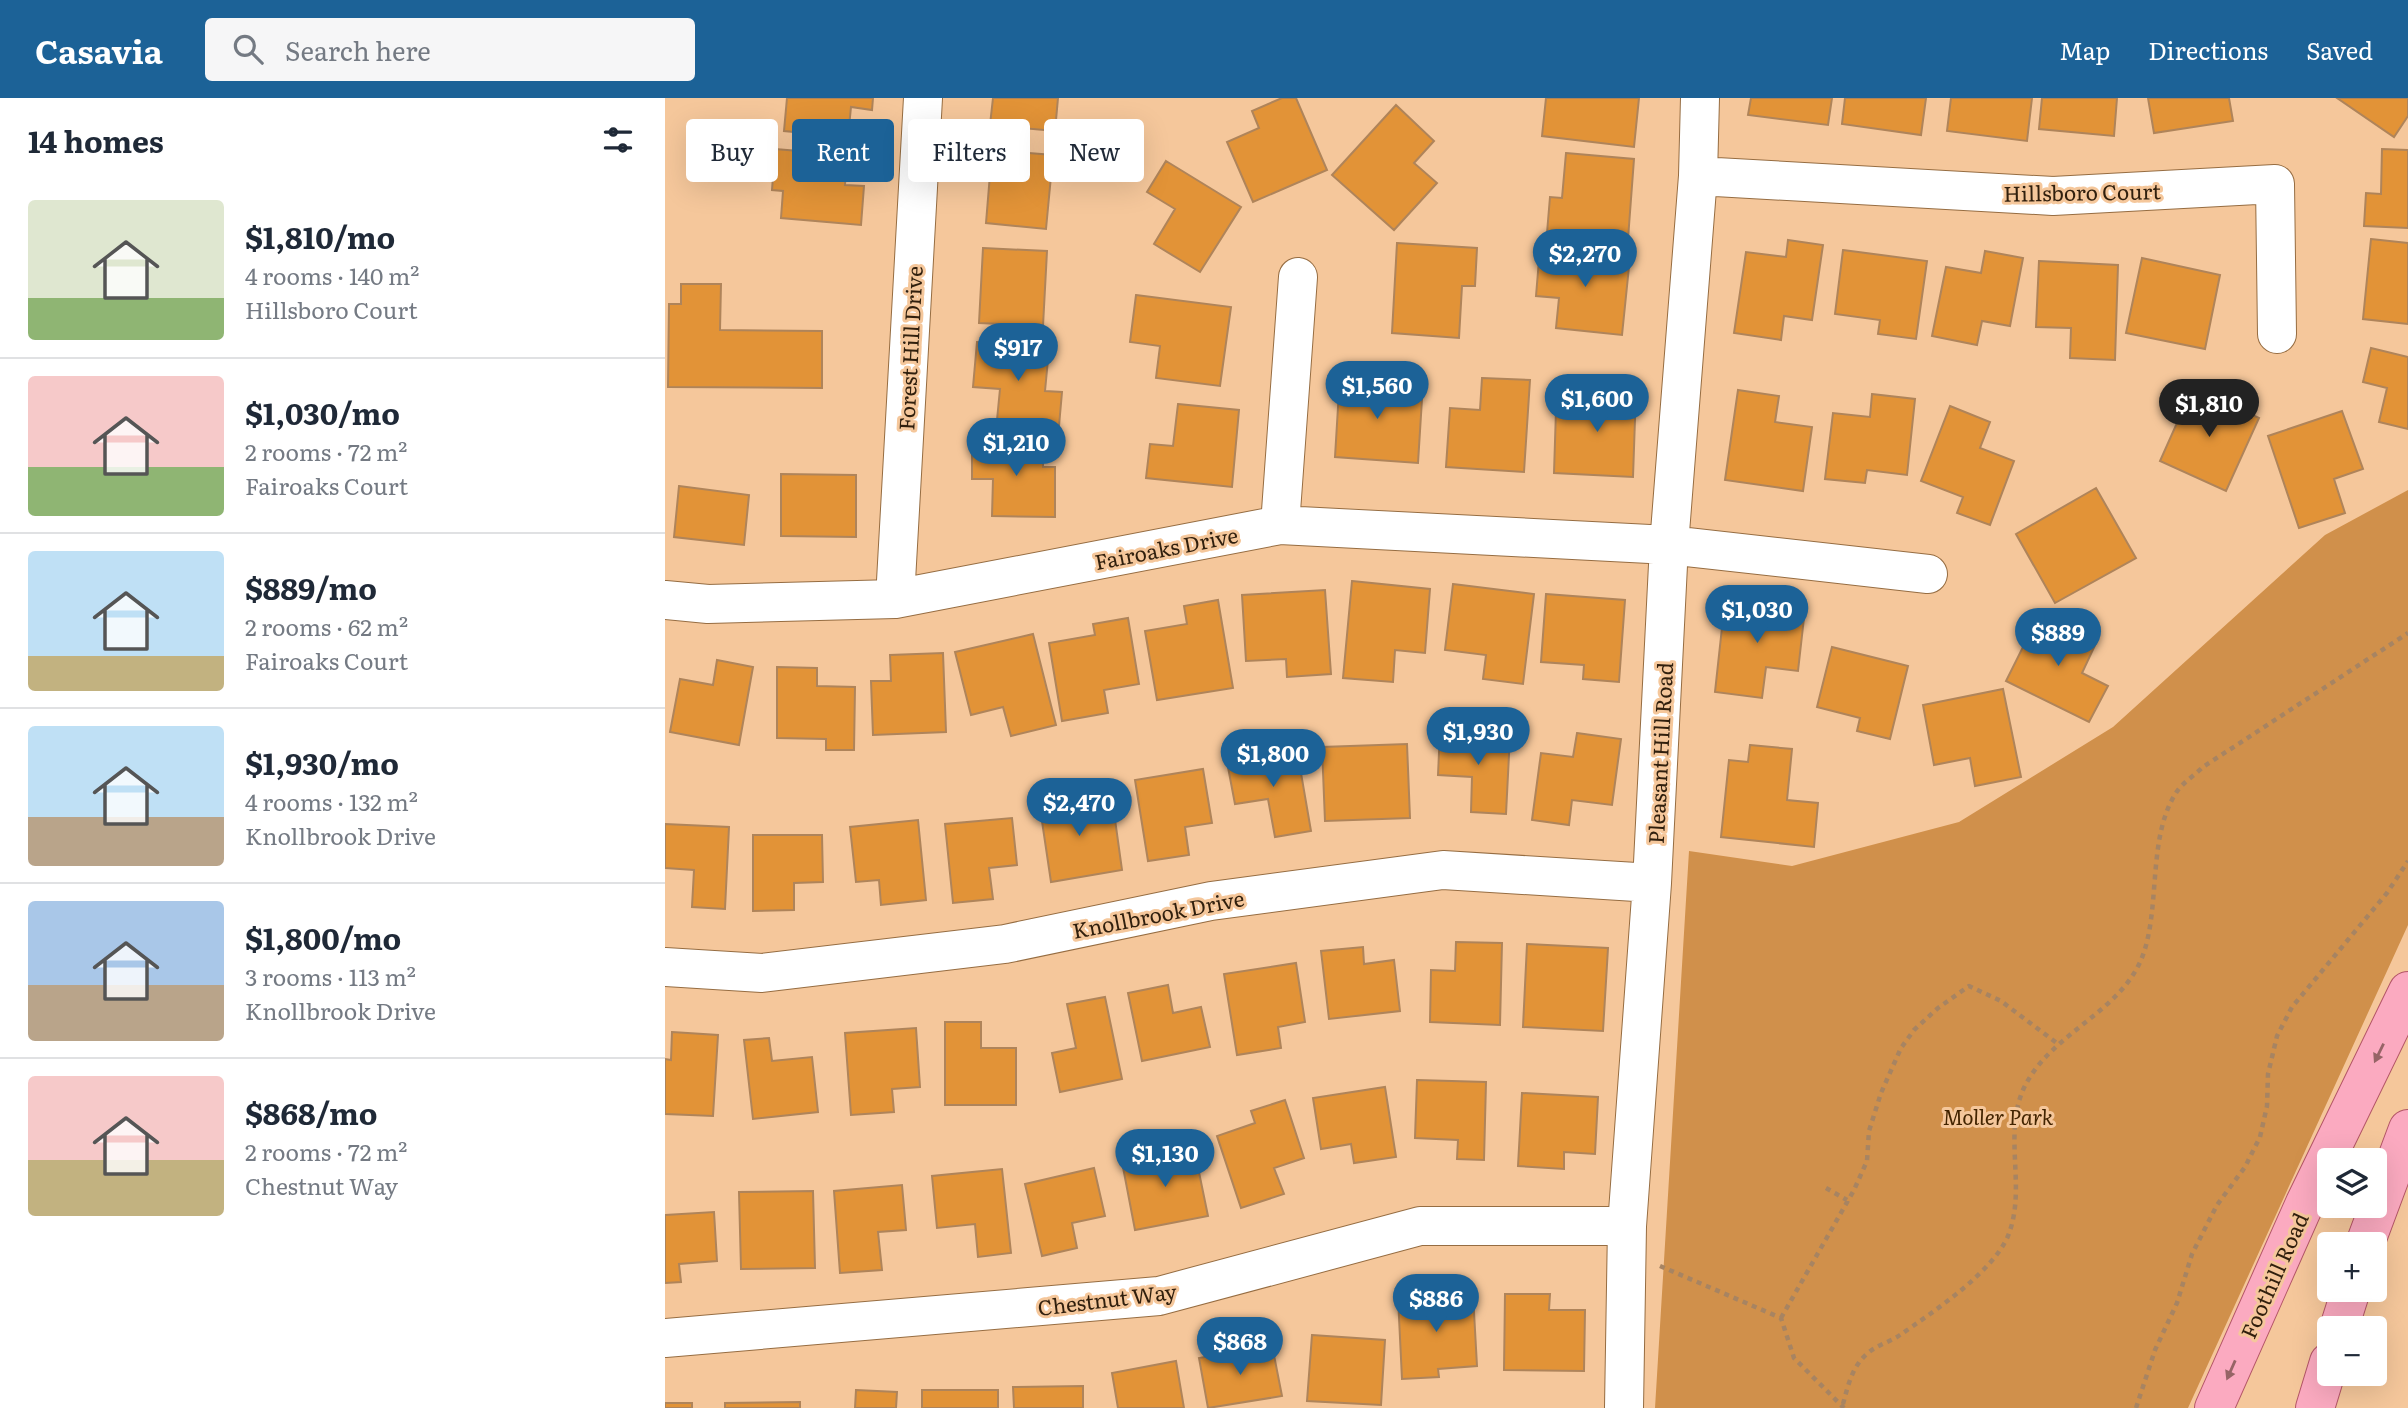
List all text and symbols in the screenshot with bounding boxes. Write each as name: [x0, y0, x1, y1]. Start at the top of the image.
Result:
search box: [205, 18, 695, 81]
text: Casavia: [35, 25, 163, 74]
icon: search: [229, 30, 267, 68]
text: Search here: [285, 30, 431, 69]
text: Map: [2059, 32, 2110, 67]
text: Directions: [2148, 32, 2268, 67]
text: Saved: [2306, 32, 2373, 67]
text: 14 homes: [28, 118, 164, 162]
chip: Buy: [686, 119, 778, 182]
chip: Rent: [792, 119, 894, 182]
chip: Filters: [908, 119, 1030, 182]
chip: New: [1044, 119, 1144, 182]
icon: filters: [599, 121, 637, 159]
street label: Hillsboro Court: [2003, 174, 2161, 208]
text: $1,810/mo: [245, 214, 395, 258]
icon: home: [84, 228, 168, 312]
pin: $2,270: [1528, 230, 1642, 289]
text: $2,270: [1549, 235, 1621, 269]
text: 4 rooms · 140 m²: [245, 258, 419, 292]
street label: Forest Hill Drive: [889, 265, 929, 431]
text: Hillsboro Court: [245, 292, 417, 326]
pin: $917: [977, 324, 1059, 383]
text: $917: [994, 329, 1042, 363]
pin: $1,560: [1320, 362, 1434, 421]
text: $1,560: [1342, 367, 1412, 401]
pin: $1,600: [1540, 374, 1654, 434]
text: $1,600: [1561, 380, 1633, 414]
pin: $1,810: [2152, 380, 2266, 439]
text: $1,810: [2175, 385, 2243, 419]
text: $1,030/mo: [245, 390, 400, 434]
icon: home: [84, 404, 168, 488]
pin: $1,210: [959, 418, 1073, 478]
text: $1,210: [983, 424, 1049, 458]
text: 2 rooms · 72 m²: [245, 434, 407, 468]
text: Fairoaks Court: [245, 468, 408, 502]
street label: Fairoaks Drive: [1092, 518, 1240, 576]
text: $889/mo: [245, 565, 377, 609]
icon: home: [84, 579, 168, 663]
pin: $1,030: [1700, 586, 1814, 645]
text: $1,030: [1721, 591, 1793, 625]
pin: $889: [2017, 608, 2099, 668]
text: 2 rooms · 62 m²: [245, 609, 408, 643]
text: $889: [2031, 614, 2085, 648]
text: Fairoaks Court: [245, 643, 408, 677]
street label: Pleasant Hill Road: [1639, 661, 1679, 845]
pin: $1,930: [1421, 708, 1535, 767]
text: $1,930: [1443, 713, 1513, 747]
pin: $1,800: [1216, 730, 1330, 789]
text: $1,800: [1237, 735, 1309, 769]
text: $1,930/mo: [245, 740, 399, 784]
icon: home: [84, 754, 168, 838]
pin: $2,470: [1022, 778, 1136, 838]
text: 4 rooms · 132 m²: [245, 784, 418, 818]
text: $2,470: [1043, 784, 1115, 818]
text: Knollbrook Drive: [245, 818, 436, 852]
street label: Knollbrook Drive: [1069, 881, 1247, 945]
text: $1,800/mo: [245, 915, 401, 959]
icon: home: [84, 929, 168, 1013]
text: 3 rooms · 113 m²: [245, 959, 416, 993]
text: Knollbrook Drive: [245, 993, 436, 1027]
one-way arrow: [2373, 1043, 2384, 1063]
text: $868/mo: [245, 1090, 377, 1134]
park label: Moller Park: [1943, 1100, 2054, 1131]
icon: home: [84, 1104, 168, 1188]
pin: $1,130: [1108, 1130, 1222, 1189]
text: 2 rooms · 72 m²: [245, 1134, 407, 1168]
text: $1,130: [1131, 1135, 1199, 1169]
map controls: [2317, 1148, 2387, 1386]
button: layers: [2317, 1148, 2387, 1218]
text: Chestnut Way: [245, 1168, 398, 1202]
street label: Foothill Road: [2231, 1207, 2315, 1343]
button: +: [2317, 1232, 2387, 1302]
street label: Chestnut Way: [1036, 1274, 1179, 1322]
pin: $886: [1395, 1274, 1477, 1334]
text: $886: [1409, 1280, 1463, 1314]
button: −: [2317, 1316, 2387, 1386]
pin: $868: [1199, 1318, 1281, 1377]
text: $868: [1213, 1323, 1267, 1357]
one-way arrow: [2225, 1360, 2237, 1380]

